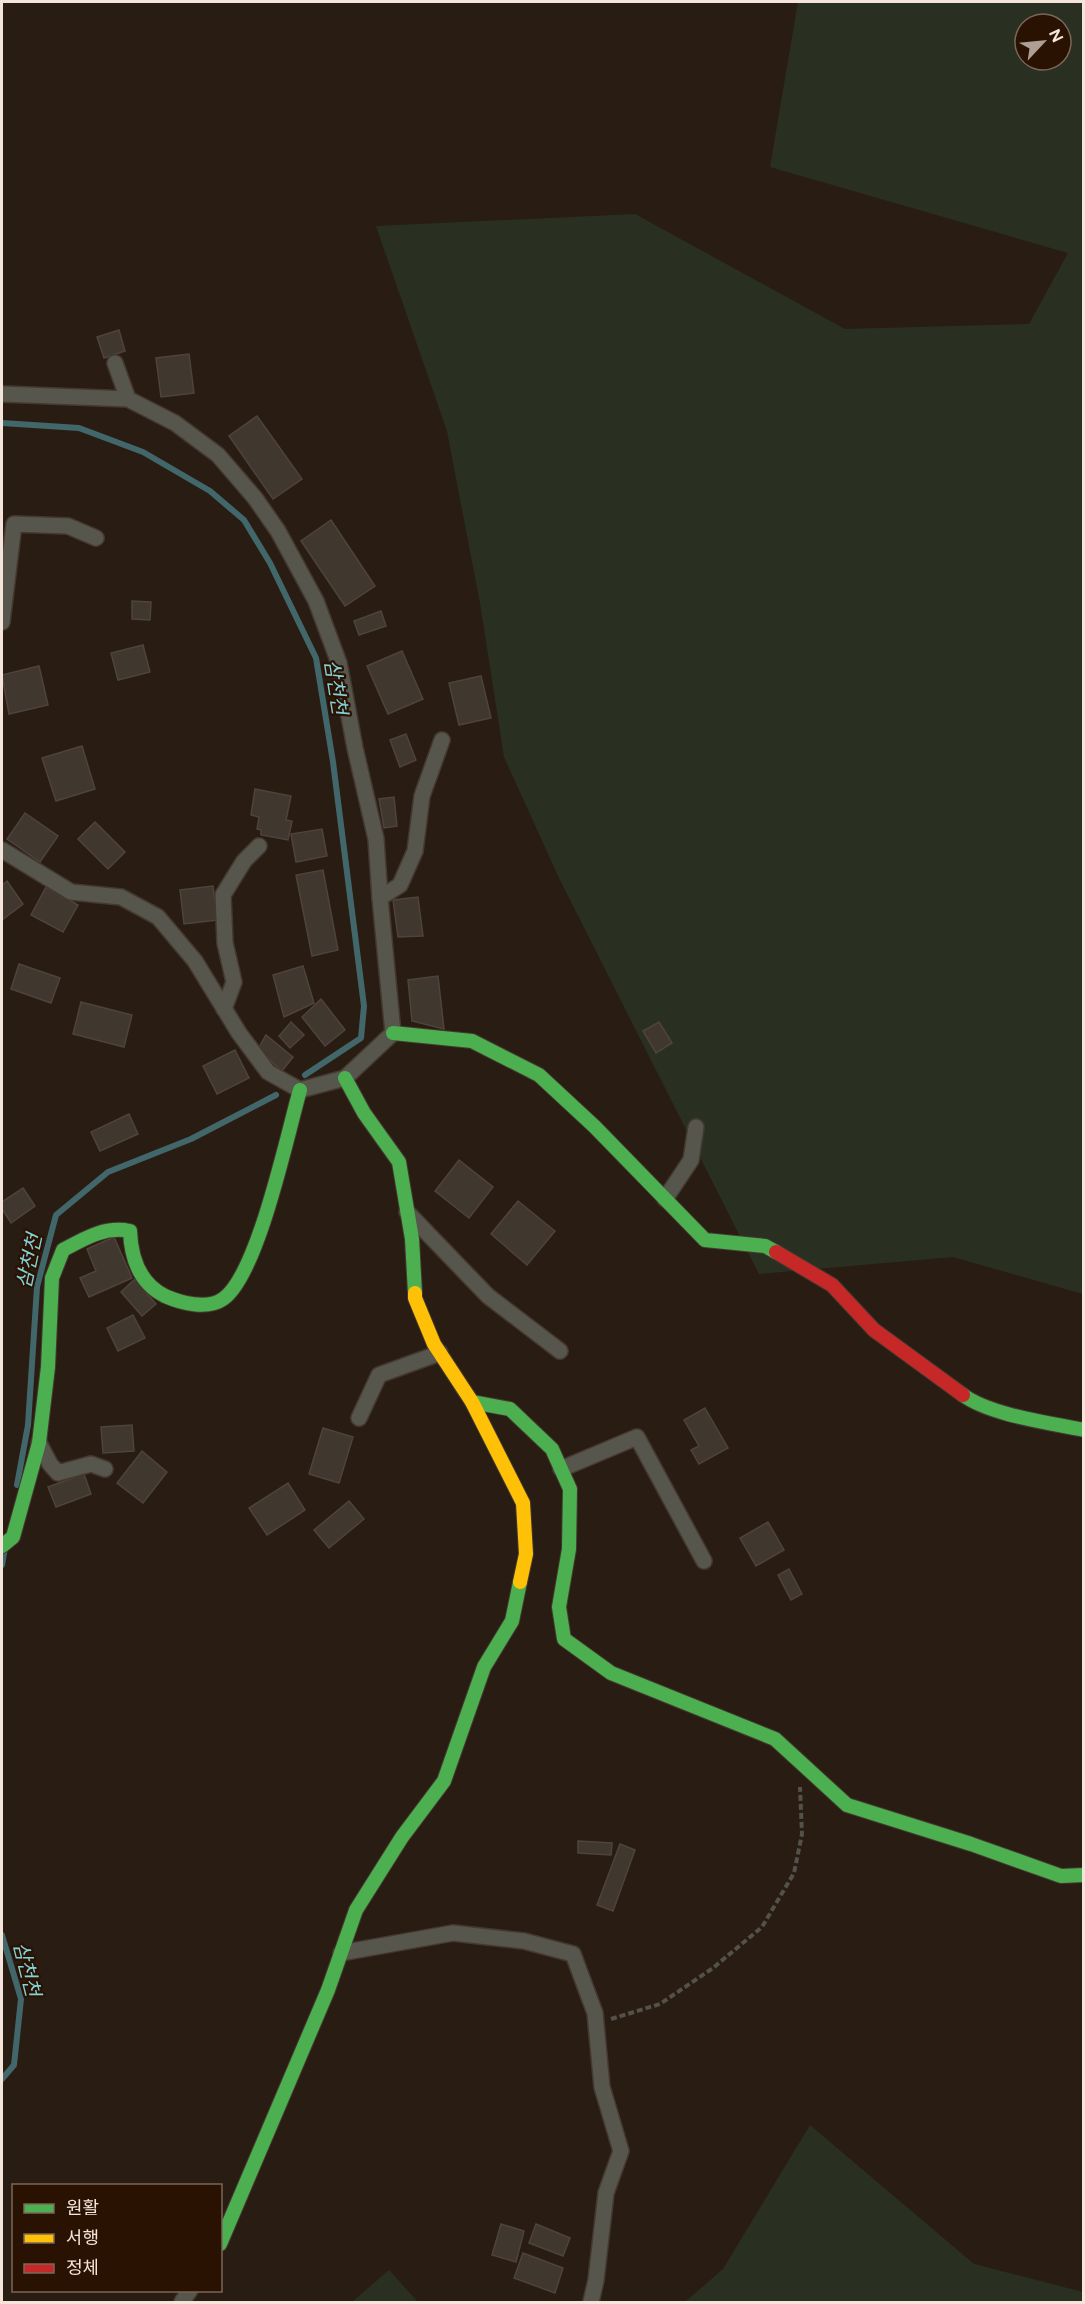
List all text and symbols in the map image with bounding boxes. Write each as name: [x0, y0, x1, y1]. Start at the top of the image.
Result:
north arrow: [1013, 12, 1073, 72]
text: N: [1045, 26, 1067, 45]
water label: 삼천천: [320, 658, 353, 719]
water label: 삼천천: [12, 1229, 47, 1290]
water label: 삼천천: [9, 1939, 46, 2001]
legend: [12, 2184, 222, 2292]
text: 원활: [66, 2197, 99, 2219]
text: 서행: [66, 2227, 99, 2249]
text: 정체: [66, 2257, 99, 2279]

